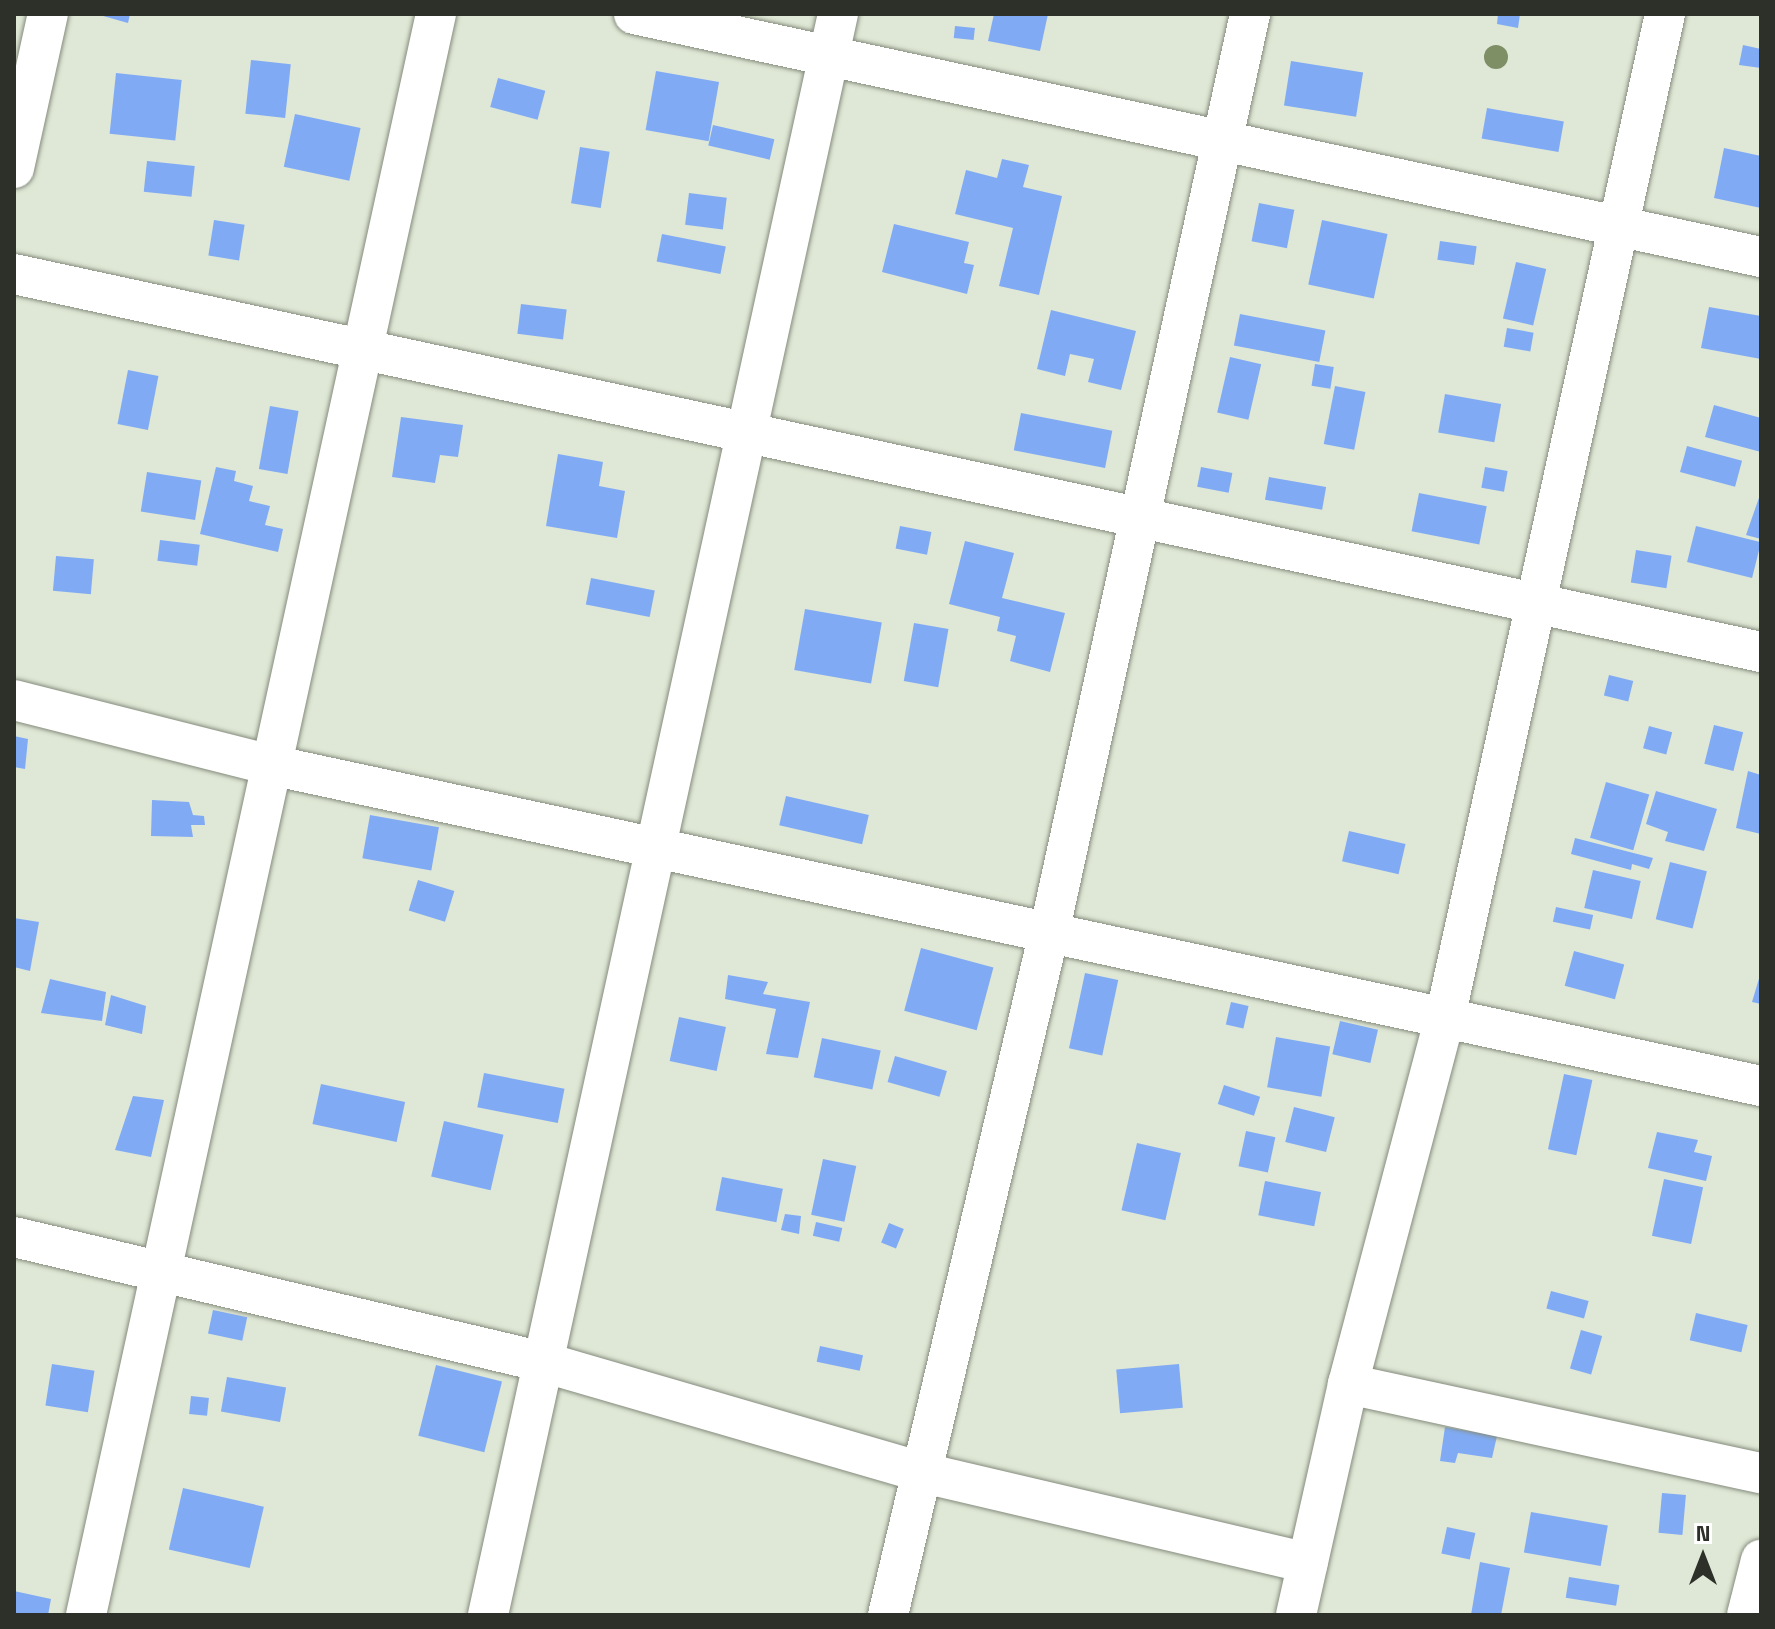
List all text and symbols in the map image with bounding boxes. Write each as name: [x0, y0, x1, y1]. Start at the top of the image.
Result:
north arrow: [1663, 1517, 1743, 1597]
text: N: [1696, 1519, 1710, 1547]

